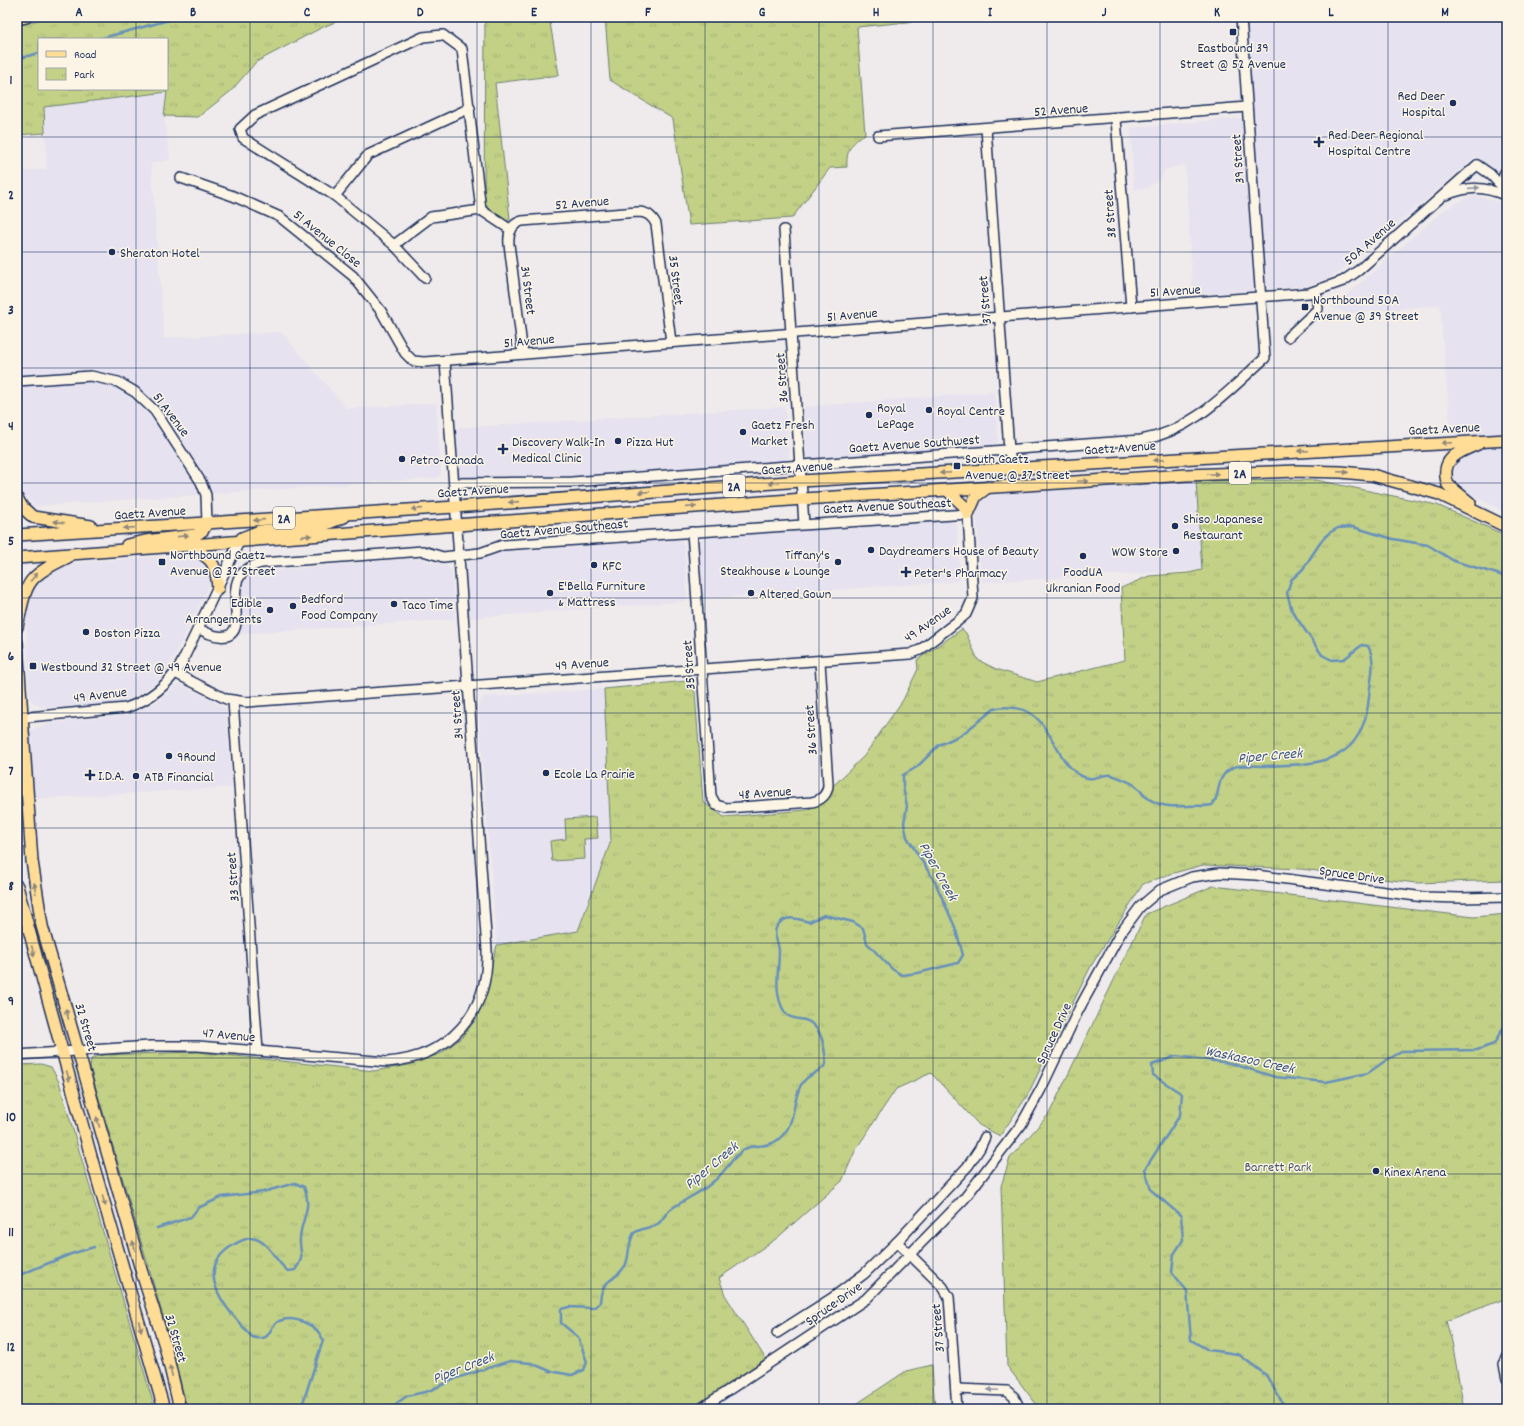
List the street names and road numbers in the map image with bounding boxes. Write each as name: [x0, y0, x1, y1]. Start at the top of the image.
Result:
street label: 52 Avenue: [1033, 99, 1089, 123]
street label: 39 Street: [1227, 133, 1251, 184]
street label: 38 Street: [1099, 189, 1123, 239]
street label: 52 Avenue: [554, 192, 610, 216]
street label: 51 Avenue Close: [288, 206, 365, 273]
street label: 50A Avenue: [1340, 214, 1401, 271]
street label: 35 Street: [662, 254, 688, 306]
street label: 34 Street: [514, 265, 540, 316]
street label: 37 Street: [974, 275, 998, 325]
street label: 51 Avenue: [1149, 280, 1201, 304]
street label: 51 Avenue: [826, 304, 878, 328]
street label: 51 Avenue: [503, 330, 555, 354]
street label: 36 Street: [771, 352, 795, 404]
street label: 51 Avenue: [147, 389, 194, 442]
street label: Gaetz Avenue: [1408, 418, 1480, 442]
street label: Gaetz Avenue Southwest: [848, 430, 980, 460]
street label: Gaetz Avenue: [1084, 437, 1157, 461]
street label: Gaetz Avenue: [761, 457, 834, 481]
road number: 2A: [1229, 462, 1251, 484]
road number: 2A: [723, 475, 745, 497]
street label: Gaetz Avenue: [437, 480, 510, 504]
street label: Gaetz Avenue Southeast: [822, 494, 952, 520]
street label: Gaetz Avenue: [114, 502, 187, 526]
road number: 2A: [273, 507, 295, 529]
street label: Gaetz Avenue Southeast: [499, 514, 629, 546]
street label: 49 Avenue: [900, 601, 956, 648]
street label: 35 Street: [678, 639, 702, 690]
street label: 49 Avenue: [555, 653, 610, 677]
street label: 49 Avenue: [72, 683, 128, 709]
street label: 34 Street: [446, 690, 470, 740]
street label: 36 Street: [800, 704, 824, 756]
street label: 48 Avenue: [738, 782, 792, 806]
street label: 33 Street: [222, 851, 246, 902]
street label: Spruce Drive: [1318, 861, 1386, 890]
street label: Spruce Drive: [1032, 1000, 1078, 1068]
street label: 32 Street: [69, 1001, 102, 1054]
street label: 47 Avenue: [202, 1024, 256, 1048]
street label: Spruce Drive: [801, 1278, 867, 1332]
street label: 37 Street: [927, 1303, 951, 1353]
street label: 32 Street: [159, 1312, 192, 1365]

